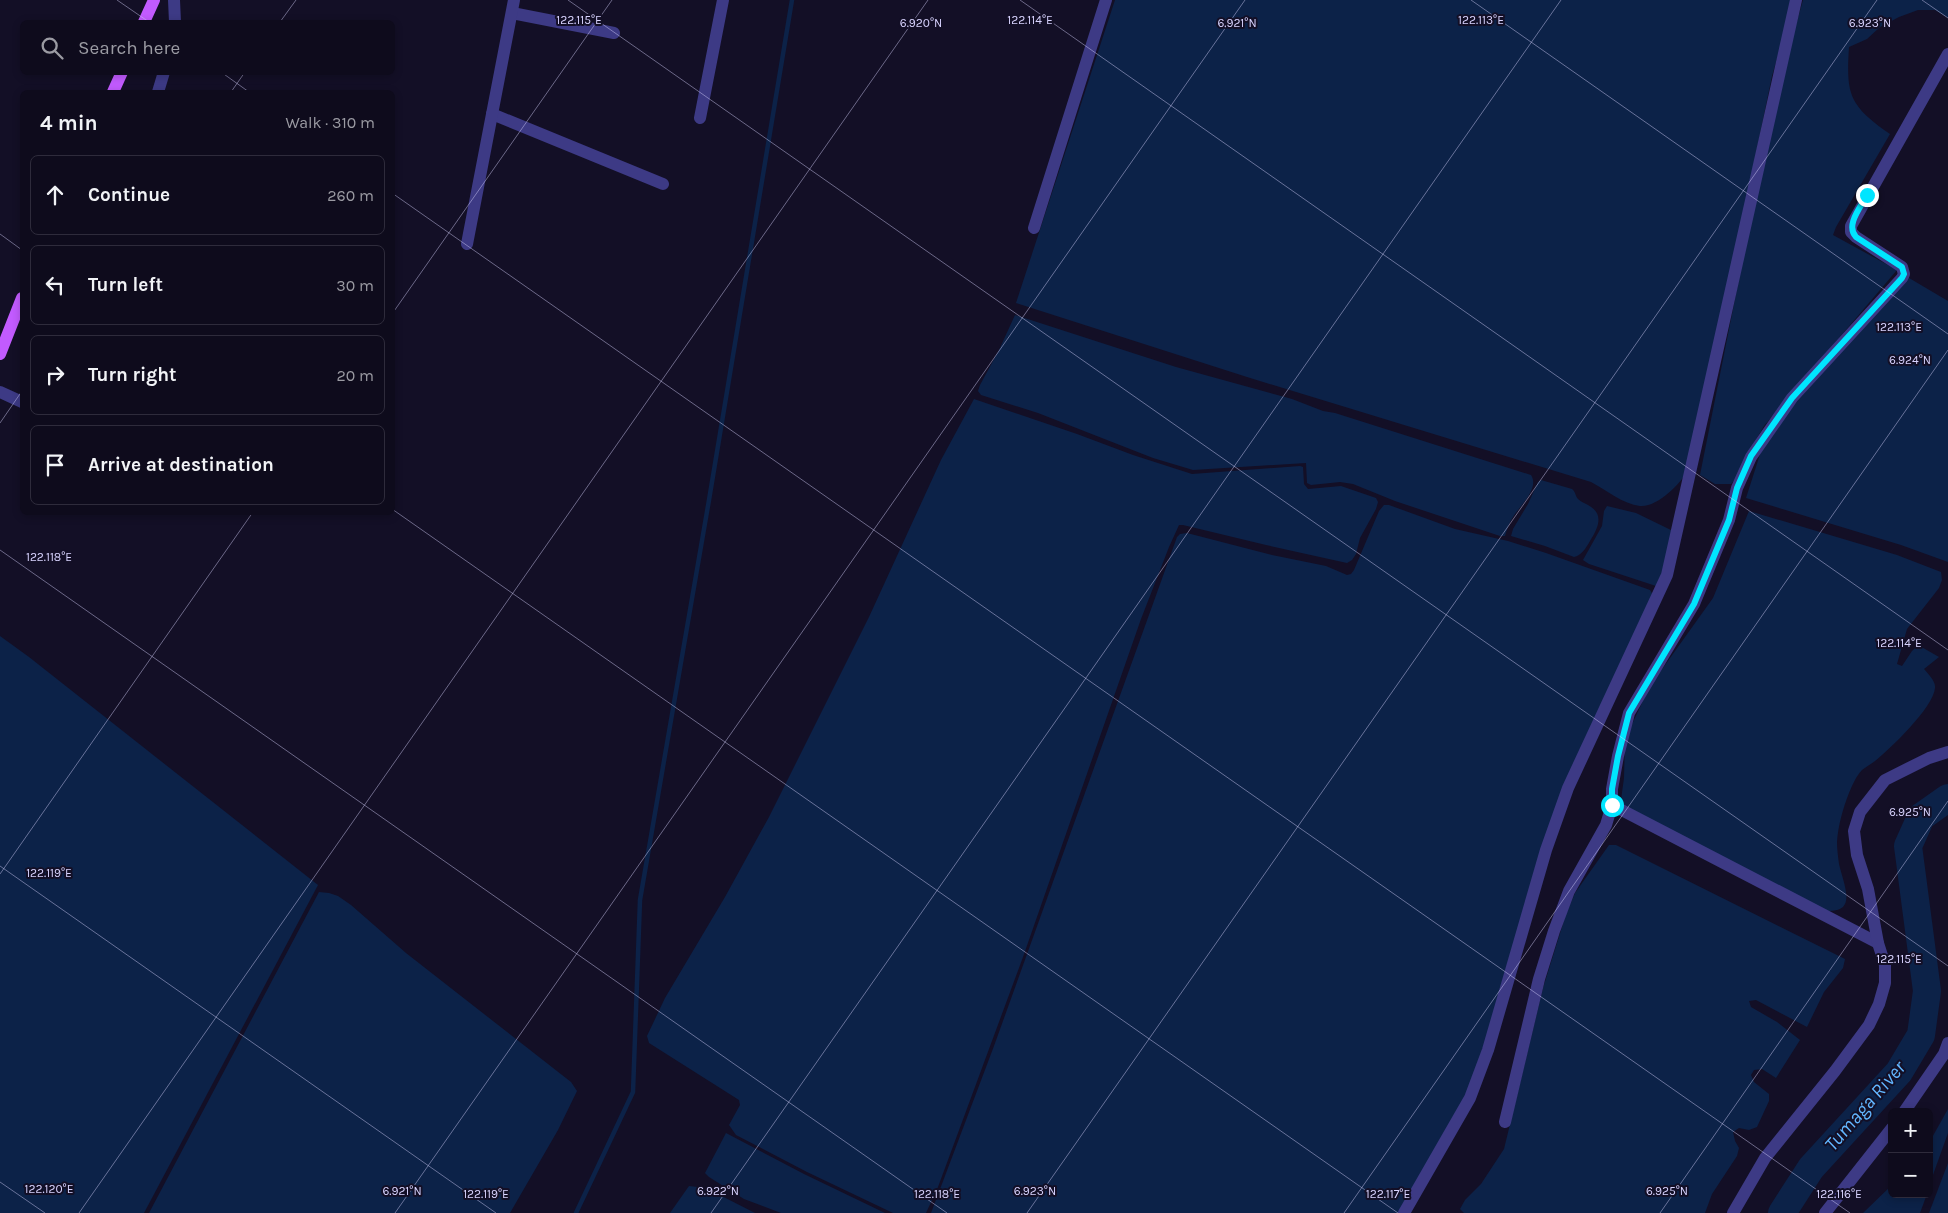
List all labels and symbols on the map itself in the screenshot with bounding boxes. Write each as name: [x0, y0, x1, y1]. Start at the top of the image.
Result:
text: 122.115°E: [556, 13, 602, 27]
text: 122.114°E: [1007, 13, 1053, 27]
text: 122.113°E: [1458, 13, 1504, 27]
text: 6.920°N: [900, 16, 942, 30]
text: 6.921°N: [1217, 16, 1257, 30]
text: 6.923°N: [1849, 16, 1891, 30]
route end: [1856, 184, 1879, 207]
text: 122.113°E: [1876, 320, 1922, 334]
text: 6.924°N: [1889, 353, 1931, 367]
text: 122.118°E: [26, 550, 72, 564]
text: 122.114°E: [1876, 636, 1922, 650]
route start: [1601, 794, 1624, 817]
text: 6.925°N: [1889, 805, 1931, 819]
text: 122.119°E: [26, 866, 72, 880]
text: 122.115°E: [1876, 952, 1922, 966]
water label: Tumaga River: [1820, 1055, 1911, 1156]
text: 122.120°E: [25, 1182, 73, 1196]
text: 6.921°N: [382, 1184, 422, 1198]
text: 6.922°N: [697, 1184, 739, 1198]
text: 6.923°N: [1014, 1184, 1056, 1198]
text: 6.925°N: [1646, 1184, 1688, 1198]
text: 122.119°E: [463, 1187, 509, 1201]
text: 122.118°E: [914, 1187, 960, 1201]
text: 122.117°E: [1366, 1187, 1410, 1201]
text: 122.116°E: [1816, 1187, 1862, 1201]

